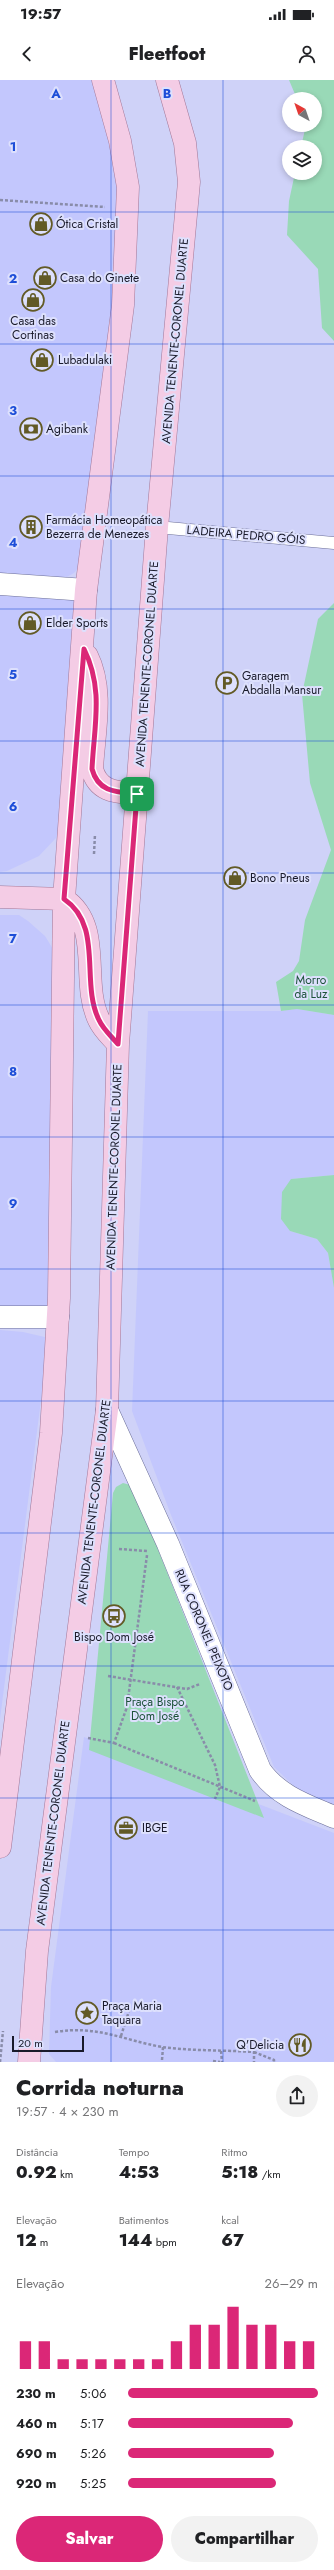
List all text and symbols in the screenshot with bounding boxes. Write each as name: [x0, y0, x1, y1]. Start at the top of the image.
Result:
text: 19:57: [20, 3, 61, 25]
text: Fleetfoot: [128, 41, 206, 67]
icon: back: [16, 43, 38, 65]
icon: person: [296, 43, 318, 65]
text: A: [50, 84, 61, 103]
text: B: [163, 84, 172, 103]
north arrow: [282, 92, 322, 132]
map controls: [282, 92, 322, 180]
text: 1: [10, 137, 16, 156]
button: layers: [282, 140, 322, 180]
shop icon: Ótica Cristal: [28, 211, 54, 237]
place label: Ótica Cristal: [56, 215, 118, 233]
street label: AVENIDA TENENTE-CORONEL DUARTE: [157, 238, 193, 444]
shop icon: Casa do Ginete: [32, 265, 58, 291]
text: 2: [9, 269, 17, 288]
place label: Casa do Ginete: [60, 269, 139, 287]
shop icon: Casa das Cortinas: [20, 287, 46, 313]
place label: Casa das Cortinas: [10, 312, 56, 344]
shop icon: Lubadulaki: [29, 347, 55, 373]
place label: Lubadulaki: [58, 351, 112, 369]
text: 3: [9, 401, 17, 420]
bank icon: Agibank: [18, 416, 44, 442]
place label: Agibank: [46, 420, 89, 438]
place label: Farmácia Homeopática Bezerra de Menezes: [46, 511, 163, 543]
building icon: Farmácia Homeopática Bezerra de Menezes: [18, 514, 44, 540]
street label: LADEIRA PEDRO GÓIS: [186, 521, 307, 549]
text: 4: [8, 533, 18, 552]
street label: AVENIDA TENENTE-CORONEL DUARTE: [131, 561, 163, 767]
shop icon: Elder Sports: [17, 610, 43, 636]
place label: Elder Sports: [46, 614, 108, 632]
text: 5: [9, 665, 17, 684]
place label: Garagem Abdalla Mansur: [242, 667, 322, 699]
parking icon: Garagem Abdalla Mansur: [214, 670, 240, 696]
pin: [120, 777, 154, 811]
icon: arrive: [126, 783, 148, 805]
text: 6: [9, 797, 18, 816]
shop icon: Bono Pneus: [222, 865, 248, 891]
place label: Bono Pneus: [250, 869, 310, 887]
text: 7: [9, 929, 17, 948]
park label: Morro da Luz: [294, 971, 328, 1003]
text: 8: [9, 1062, 17, 1081]
street label: AVENIDA TENENTE-CORONEL DUARTE: [101, 1064, 127, 1270]
text: 9: [9, 1194, 18, 1213]
street label: AVENIDA TENENTE-CORONEL DUARTE: [73, 1399, 115, 1605]
street label: RUA CORONEL PEIXOTO: [170, 1567, 238, 1693]
bus stop icon: Bispo Dom José: [101, 1603, 127, 1629]
place label: Bispo Dom José: [74, 1628, 154, 1646]
park label: Praça Bispo Dom José: [125, 1693, 185, 1725]
street label: AVENIDA TENENTE-CORONEL DUARTE: [32, 1720, 74, 1926]
office icon: IBGE: [113, 1815, 139, 1841]
place label: IBGE: [142, 1819, 168, 1837]
place label: Praça Maria Taquara: [102, 1997, 162, 2029]
place icon: Praça Maria Taquara: [74, 2000, 100, 2026]
restaurant icon: Q'Delicia: [287, 2032, 313, 2058]
scale bar: [12, 2034, 84, 2053]
text: 20 m: [18, 2035, 43, 2051]
place label: Q'Delicia: [236, 2036, 284, 2054]
text: Corrida noturna: [16, 2071, 184, 2103]
button: share: [276, 2075, 318, 2117]
text: 19:57 · 4 × 230 m: [16, 2102, 119, 2121]
text: Distância: [16, 2144, 58, 2160]
text: Tempo: [119, 2144, 149, 2160]
text: Ritmo: [221, 2144, 248, 2160]
text: 0.92: [16, 2160, 57, 2184]
text: 4:53: [119, 2160, 159, 2184]
text: 5:18: [221, 2160, 258, 2184]
text: km: [57, 2166, 73, 2182]
text: /km: [258, 2166, 281, 2182]
text: Elevação: [16, 2212, 57, 2228]
text: Batimentos: [119, 2212, 169, 2228]
text: kcal: [221, 2212, 239, 2228]
text: 12: [16, 2228, 37, 2252]
text: 144: [119, 2228, 153, 2252]
text: 67: [221, 2228, 244, 2252]
text: m: [37, 2234, 48, 2250]
text: bpm: [153, 2234, 177, 2250]
text: Elevação: [16, 2274, 64, 2293]
text: 26–29 m: [265, 2274, 318, 2293]
text: 230 m: [16, 2384, 56, 2403]
text: 5:06: [80, 2384, 107, 2403]
text: 460 m: [16, 2414, 57, 2433]
text: 5:17: [80, 2414, 104, 2433]
text: 690 m: [16, 2444, 57, 2463]
text: 5:26: [80, 2444, 106, 2463]
text: 920 m: [16, 2474, 56, 2493]
text: 5:25: [80, 2474, 106, 2493]
button: Salvar: [16, 2516, 163, 2562]
button: Compartilhar: [171, 2516, 318, 2562]

